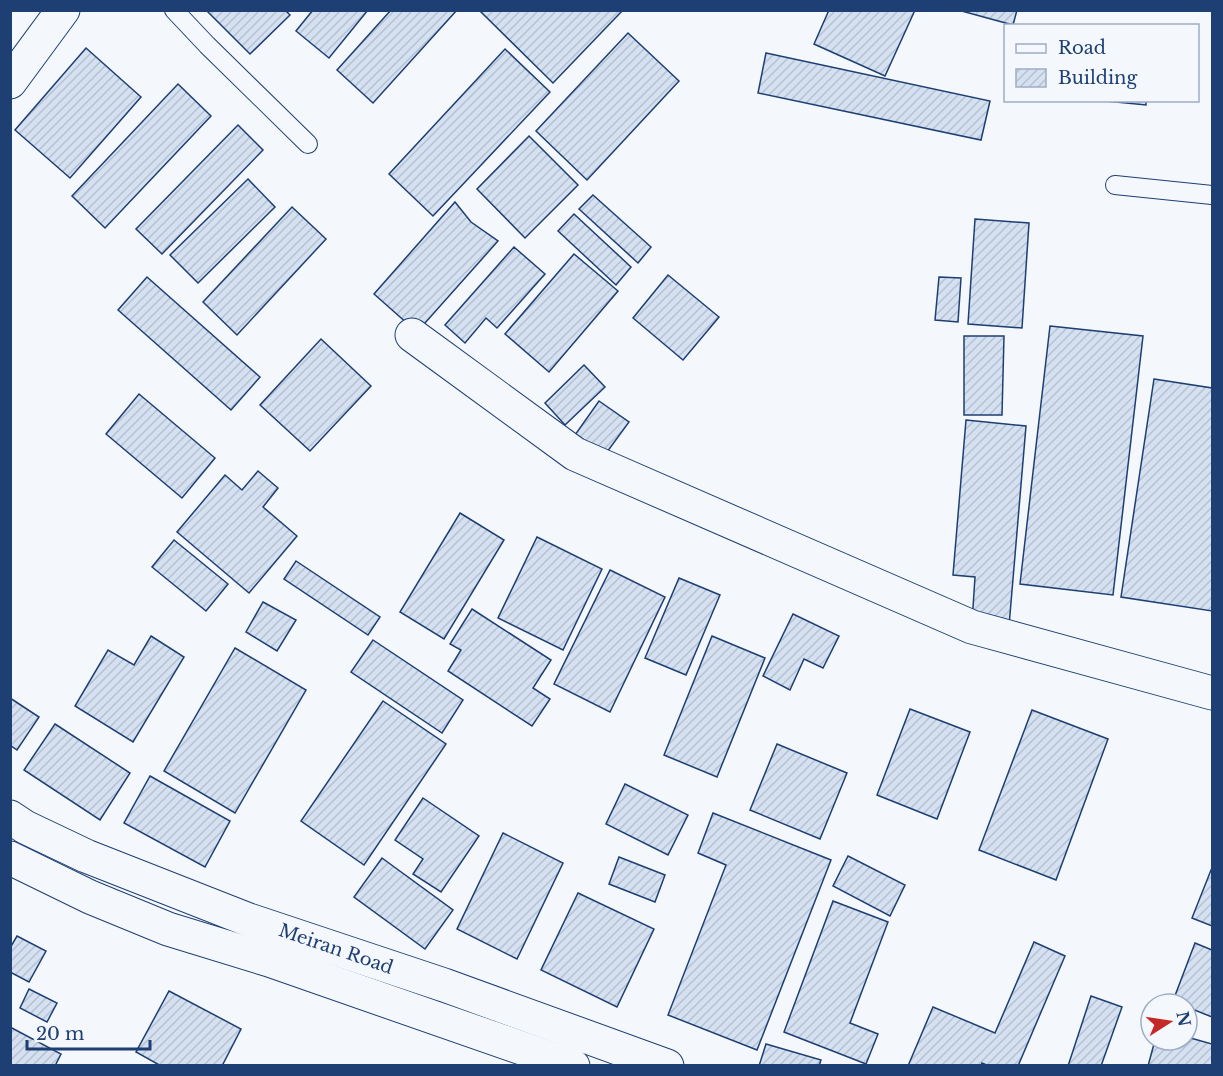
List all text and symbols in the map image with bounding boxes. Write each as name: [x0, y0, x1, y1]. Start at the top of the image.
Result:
legend: [1004, 24, 1199, 102]
text: Road: [1058, 37, 1106, 59]
text: Building: [1058, 67, 1137, 89]
street label: Meiran Road: [276, 919, 396, 979]
north arrow: [1139, 992, 1199, 1052]
text: N: [1172, 1009, 1195, 1028]
scale bar: [27, 1013, 150, 1051]
text: 20 m: [36, 1023, 84, 1045]

